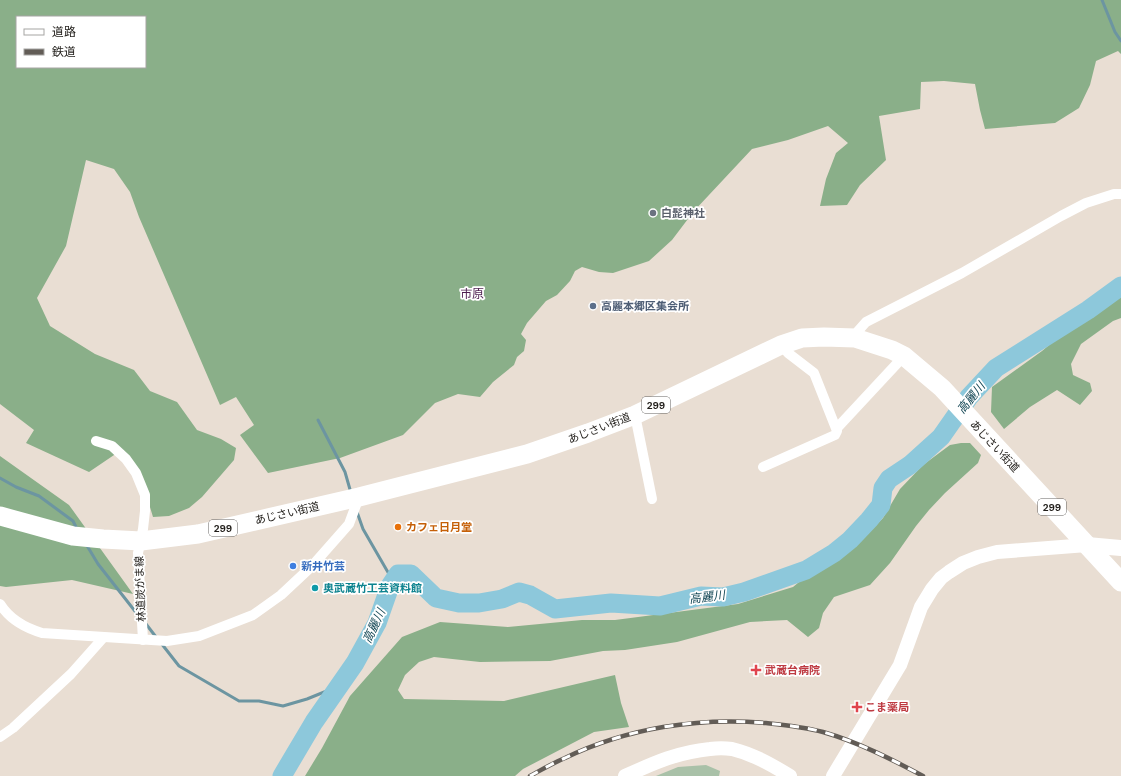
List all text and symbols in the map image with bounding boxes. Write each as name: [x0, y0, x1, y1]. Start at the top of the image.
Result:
legend: [16, 16, 146, 68]
text: 道路: [52, 24, 76, 40]
text: 鉄道: [52, 44, 76, 60]
place label: 白髭神社: [661, 206, 705, 220]
marker: 白髭神社: [648, 208, 658, 218]
district label: 市原: [460, 286, 484, 302]
place label: 高麗本郷区集会所: [601, 299, 689, 313]
marker: 高麗本郷区集会所: [588, 301, 598, 311]
water label: 高麗川: [953, 377, 990, 417]
road number: 299: [642, 397, 670, 413]
street label: あじさい街道: [566, 410, 632, 446]
street label: あじさい街道: [967, 417, 1023, 475]
street label: あじさい街道: [253, 499, 321, 527]
road number: 299: [1038, 499, 1066, 515]
road number: 299: [209, 520, 237, 536]
place label: カフェ日月堂: [406, 520, 472, 534]
marker: カフェ日月堂: [393, 522, 403, 532]
street label: 林道炭がま線: [132, 556, 148, 622]
place label: 新井竹芸: [301, 559, 345, 573]
marker: 新井竹芸: [288, 561, 298, 571]
place label: 奥武蔵竹工芸資料館: [323, 581, 422, 595]
marker: 奥武蔵竹工芸資料館: [310, 583, 320, 593]
water label: 高麗川: [688, 587, 728, 607]
water label: 高麗川: [359, 604, 390, 646]
place label: 武蔵台病院: [765, 663, 820, 677]
marker: 武蔵台病院: [750, 664, 762, 676]
place label: こま薬局: [865, 700, 909, 714]
marker: こま薬局: [852, 702, 862, 712]

